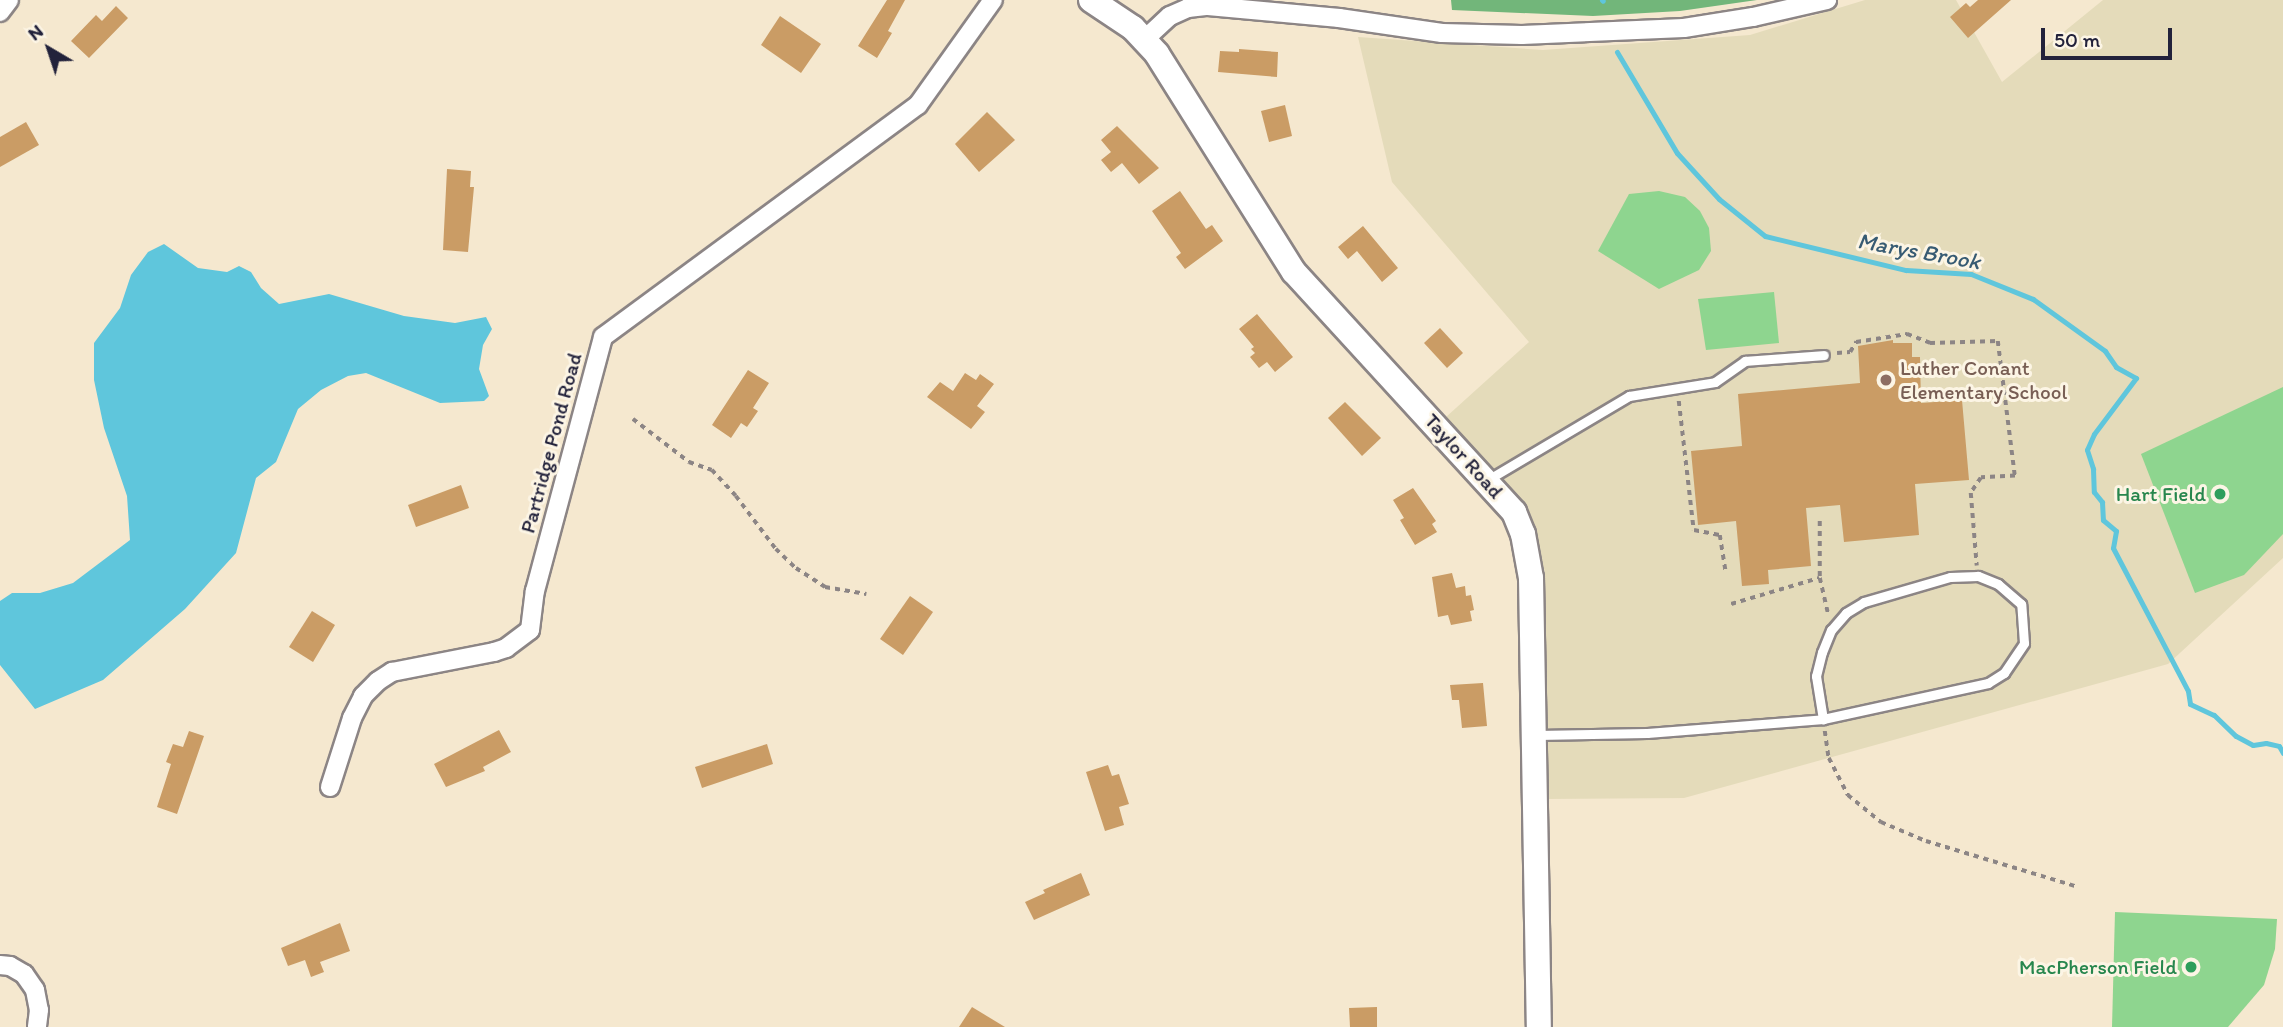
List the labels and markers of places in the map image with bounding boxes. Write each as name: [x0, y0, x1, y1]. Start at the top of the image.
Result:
place label: Luther Conant Elementary School: [1900, 355, 2067, 405]
marker: Luther Conant Elementary School: [1878, 372, 1894, 388]
place label: Hart Field: [2116, 481, 2206, 507]
marker: Hart Field: [2212, 486, 2228, 502]
place label: MacPherson Field: [2019, 954, 2177, 980]
marker: MacPherson Field: [2183, 959, 2199, 975]

